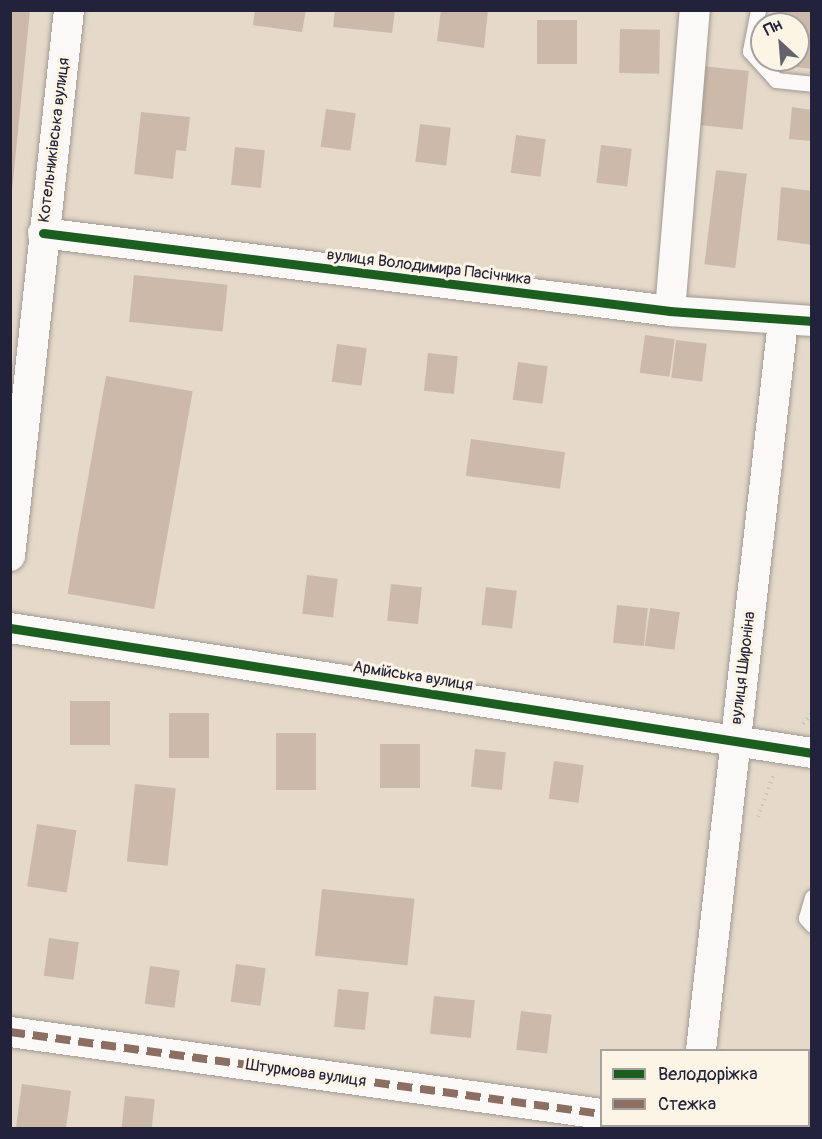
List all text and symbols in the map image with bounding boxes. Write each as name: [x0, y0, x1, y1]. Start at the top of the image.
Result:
north arrow: [750, 12, 810, 72]
text: Пн: [761, 15, 785, 40]
street label: Котельниківська вулиця: [34, 56, 74, 224]
street label: вулиця Володимира Пасічника: [326, 245, 532, 289]
street label: вулиця Широніна: [727, 610, 759, 726]
street label: Армійська вулиця: [352, 657, 474, 695]
legend: [600, 1049, 810, 1127]
street label: Штурмова вулиця: [245, 1055, 367, 1091]
text: Велодоріжка: [658, 1063, 758, 1086]
text: Стежка: [658, 1093, 716, 1116]

